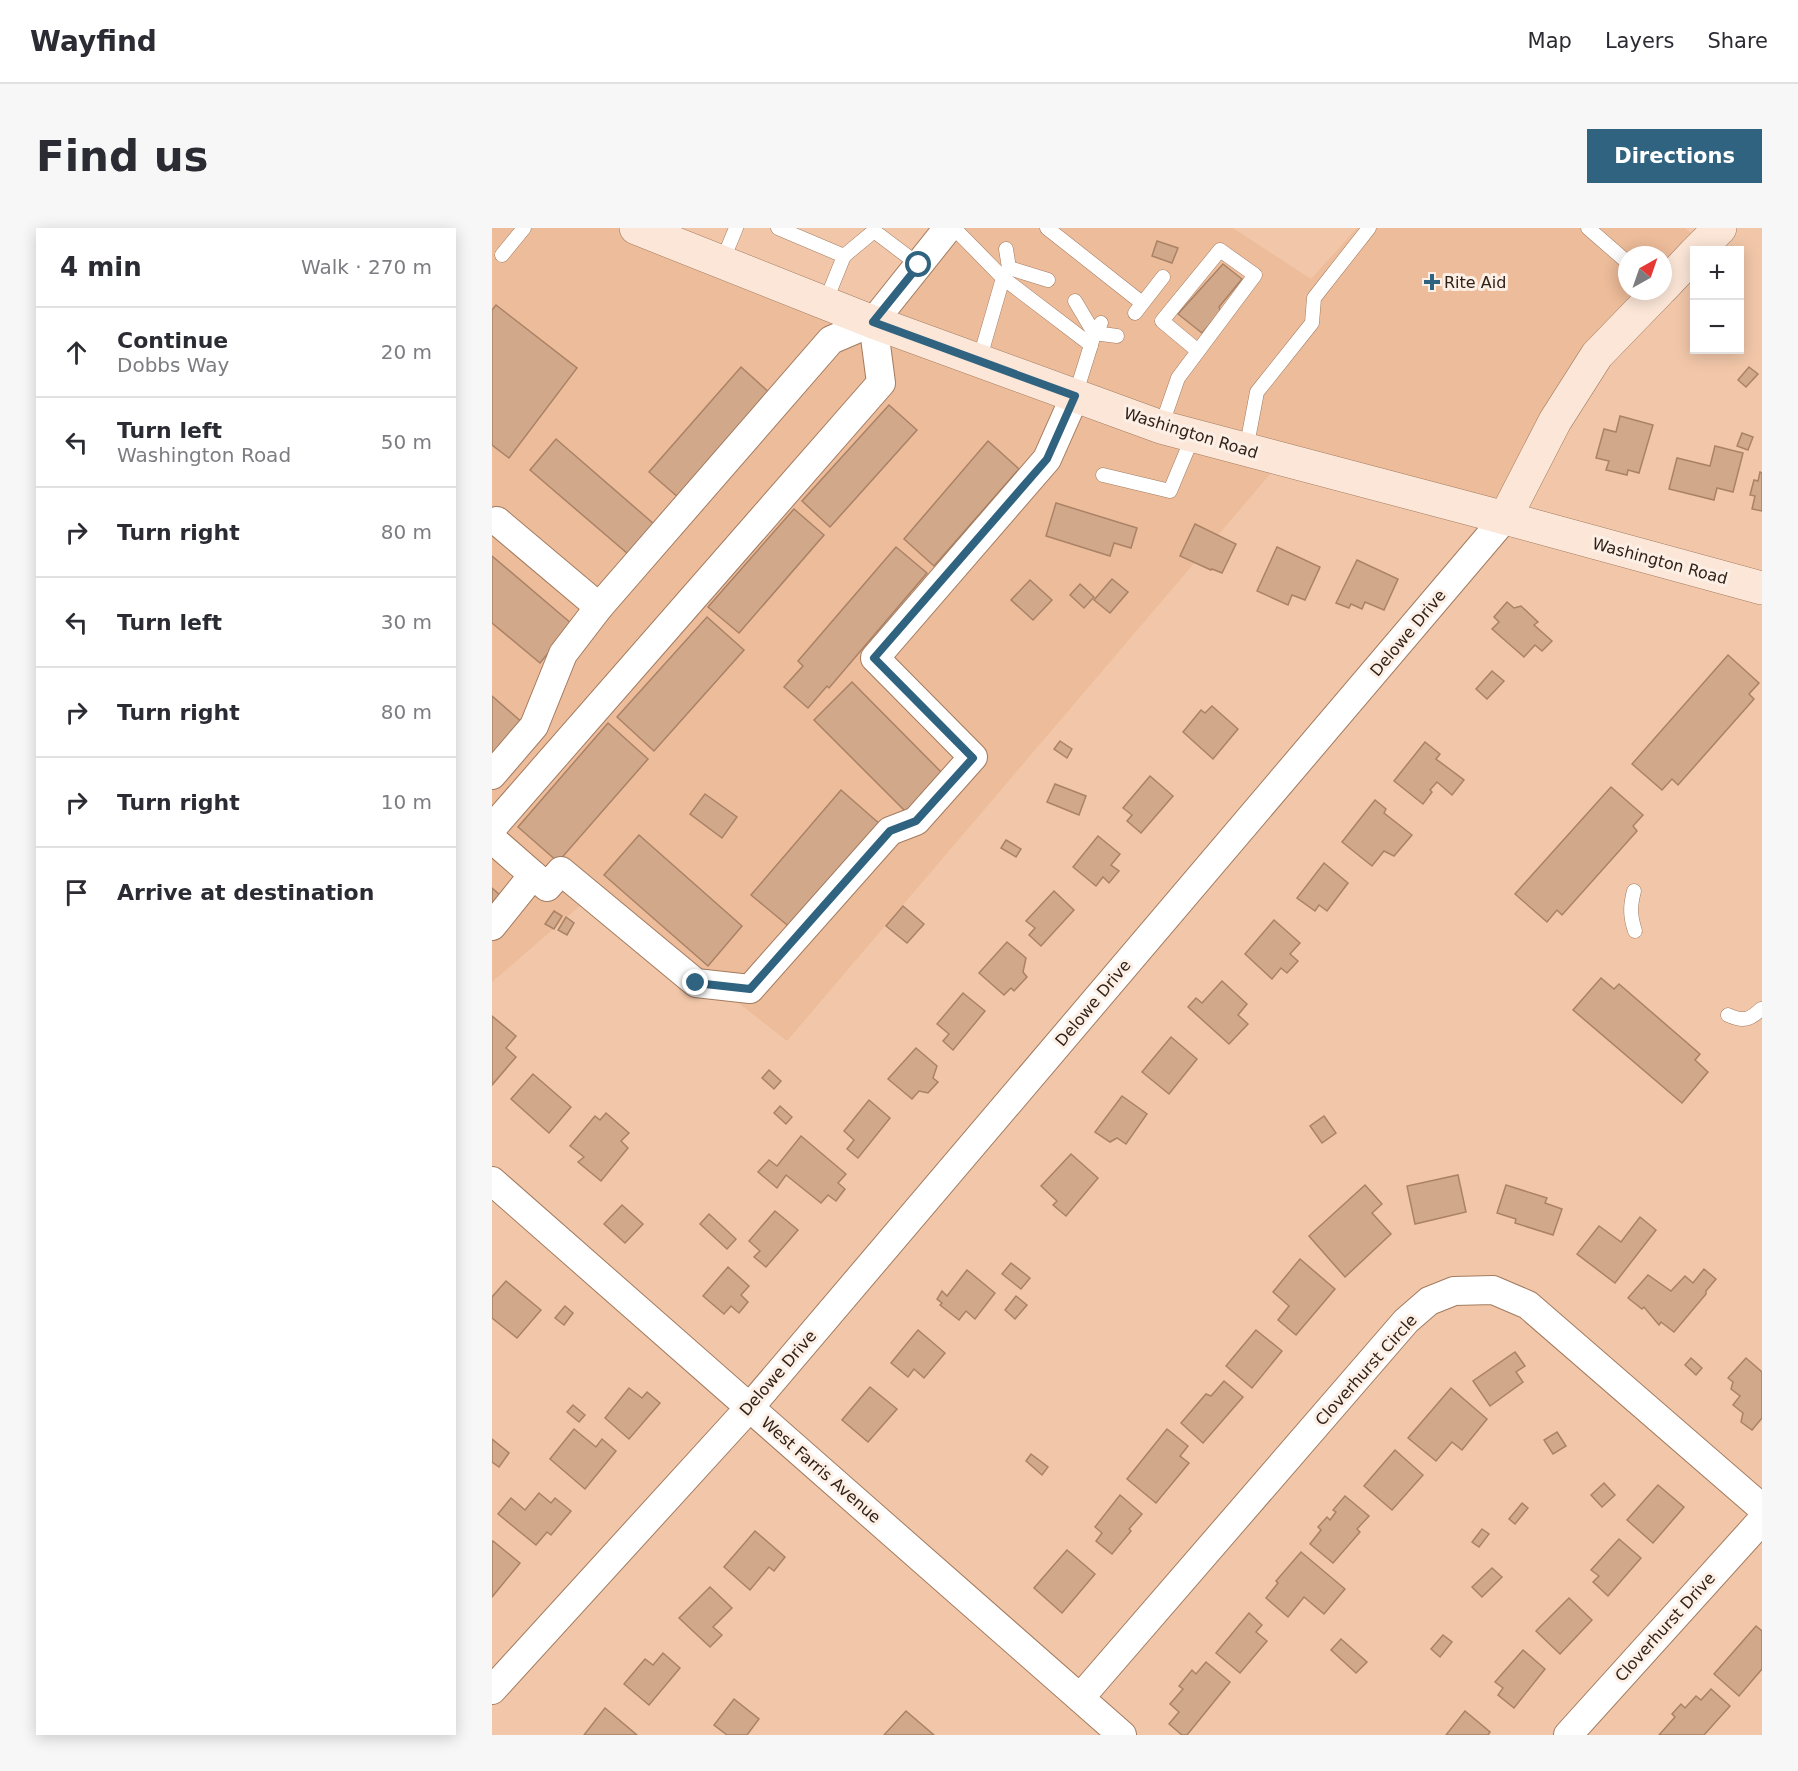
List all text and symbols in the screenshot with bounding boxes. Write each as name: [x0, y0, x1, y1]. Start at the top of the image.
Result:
text: Wayfind: [30, 25, 157, 58]
text: Map: [1528, 29, 1572, 53]
text: Layers: [1605, 29, 1674, 53]
text: Share: [1707, 29, 1768, 53]
button: Directions: [1587, 129, 1762, 183]
text: Find us: [36, 132, 209, 181]
north arrow: [1618, 246, 1672, 300]
map controls: [1690, 246, 1744, 354]
button: +: [1690, 246, 1744, 300]
route start: [905, 251, 931, 277]
text: 4 min: [60, 252, 142, 282]
text: Walk · 270 m: [301, 255, 432, 279]
place label: Rite Aid: [1444, 273, 1506, 292]
marker: Rite Aid: [1425, 275, 1439, 289]
button: −: [1690, 300, 1744, 354]
text: Continue: [117, 328, 228, 353]
icon: ahead: [60, 336, 93, 369]
text: 20 m: [381, 340, 432, 364]
text: Dobbs Way: [117, 353, 229, 377]
street label: Washington Road: [1122, 404, 1260, 462]
text: Turn left: [117, 418, 222, 443]
icon: left: [60, 426, 93, 459]
text: 50 m: [381, 430, 432, 454]
text: Washington Road: [117, 443, 291, 467]
icon: right: [60, 516, 93, 549]
text: Turn right: [117, 520, 240, 545]
text: 80 m: [381, 520, 432, 544]
street label: Washington Road: [1590, 534, 1730, 588]
street label: Delowe Drive: [1366, 586, 1450, 680]
icon: left: [60, 606, 93, 639]
text: Turn left: [117, 610, 222, 635]
text: 30 m: [381, 610, 432, 634]
icon: right: [60, 696, 93, 729]
text: Turn right: [117, 700, 240, 725]
text: 80 m: [381, 700, 432, 724]
icon: right: [60, 786, 93, 819]
text: Turn right: [117, 790, 240, 815]
text: 10 m: [381, 790, 432, 814]
icon: arrive: [60, 876, 93, 909]
text: Arrive at destination: [117, 880, 374, 905]
street label: Delowe Drive: [1051, 956, 1135, 1050]
route end: [682, 969, 708, 995]
street label: Cloverhurst Circle: [1311, 1311, 1421, 1429]
street label: Delowe Drive: [736, 1326, 820, 1420]
street label: West Farris Avenue: [757, 1413, 885, 1527]
street label: Cloverhurst Drive: [1611, 1569, 1719, 1685]

